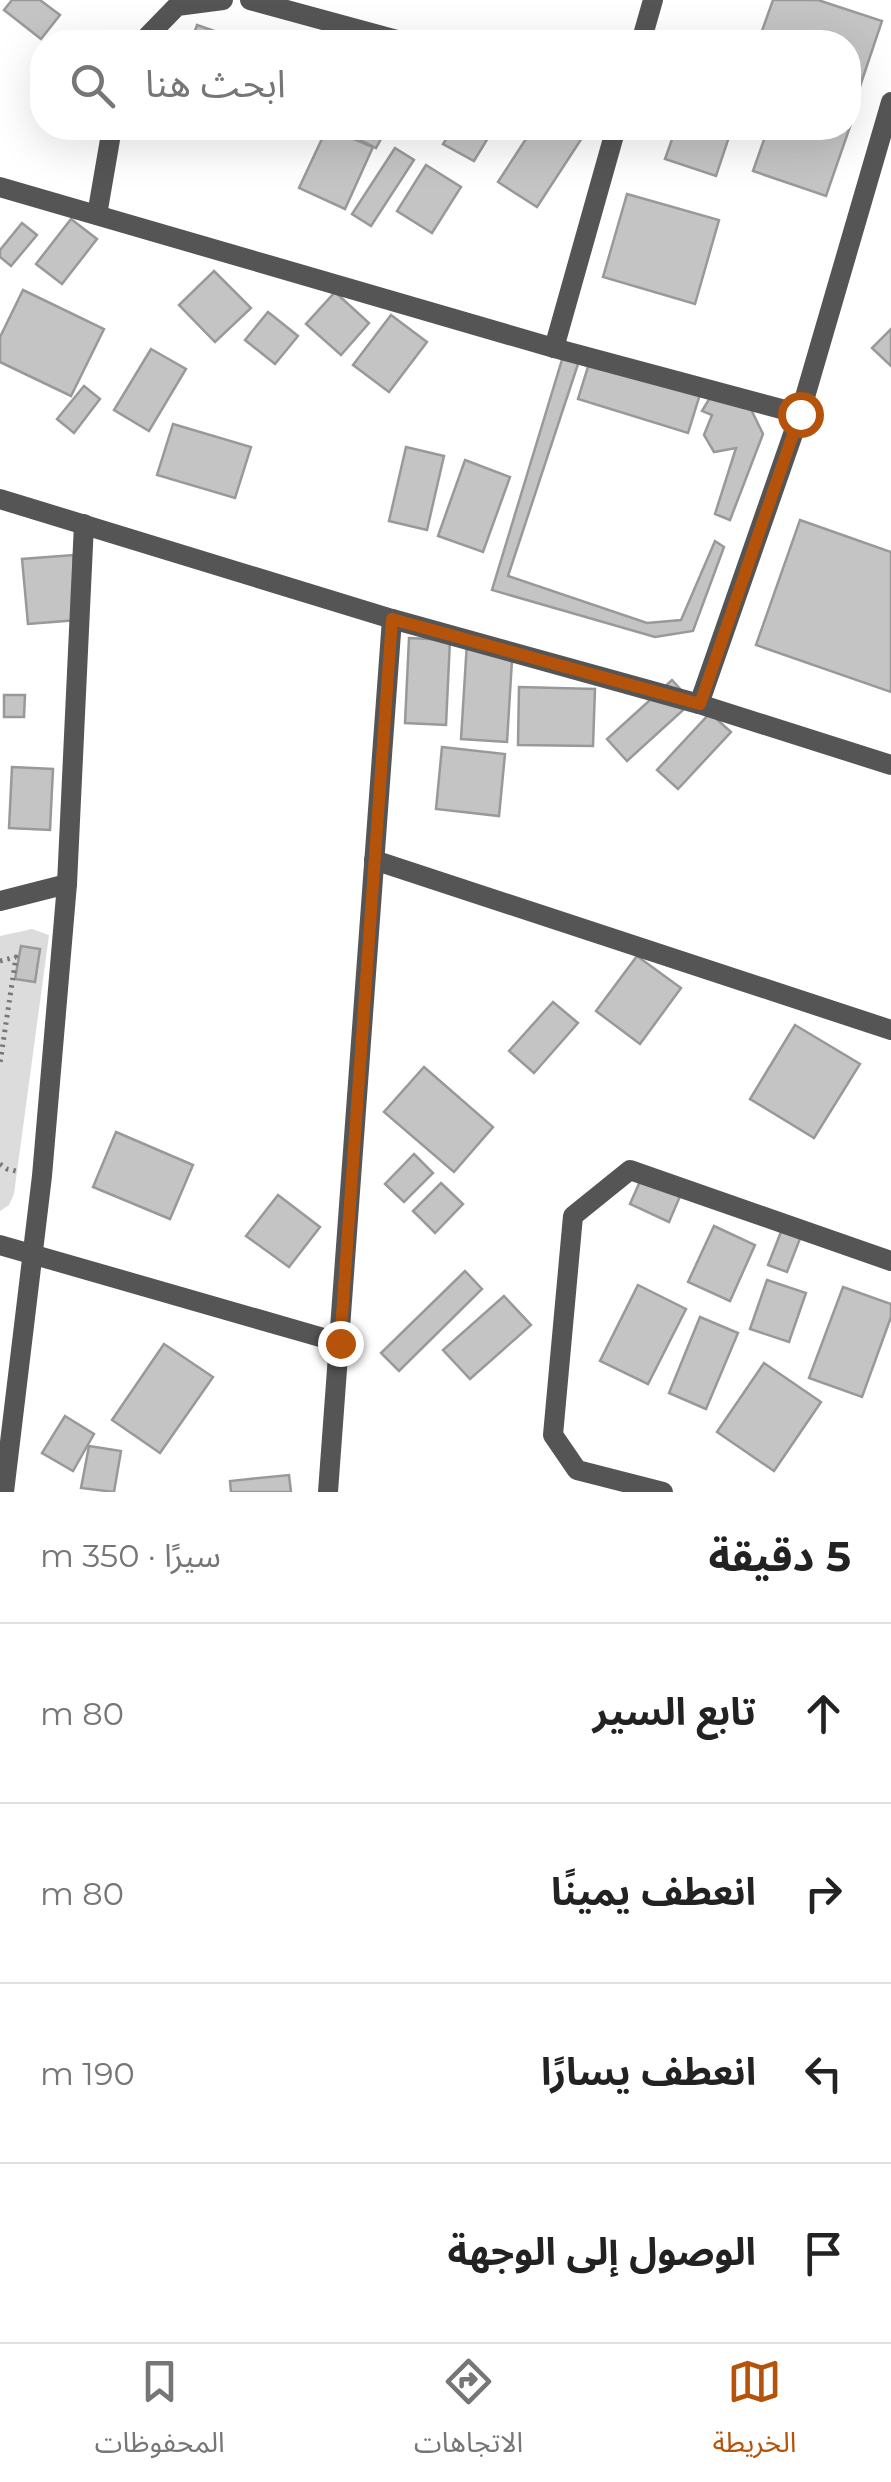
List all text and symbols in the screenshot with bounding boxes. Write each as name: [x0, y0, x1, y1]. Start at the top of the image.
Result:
search box: [30, 30, 861, 140]
icon: search: [65, 58, 120, 113]
text: ابحث هنا: [145, 60, 286, 107]
route start: [778, 392, 824, 438]
route end: [318, 1321, 364, 1367]
text: 5 دقيقة: [708, 1530, 851, 1582]
text: سيرًا · 350 m: [40, 1536, 221, 1575]
icon: ahead: [796, 1686, 851, 1741]
text: تابع السير: [593, 1688, 756, 1735]
text: 80 m: [40, 1694, 124, 1733]
icon: right: [796, 1866, 851, 1921]
text: انعطف يمينًا: [551, 1868, 756, 1915]
text: 80 m: [40, 1874, 124, 1913]
icon: left: [796, 2046, 851, 2101]
text: انعطف يسارًا: [541, 2048, 756, 2095]
text: 190 m: [40, 2054, 135, 2093]
icon: arrive: [796, 2226, 851, 2281]
text: الوصول إلى الوجهة: [448, 2228, 756, 2275]
tab: المحفوظات: [95, 2354, 225, 2473]
tab: الاتجاهات: [414, 2354, 523, 2473]
tab: الخريطة: [712, 2354, 796, 2473]

